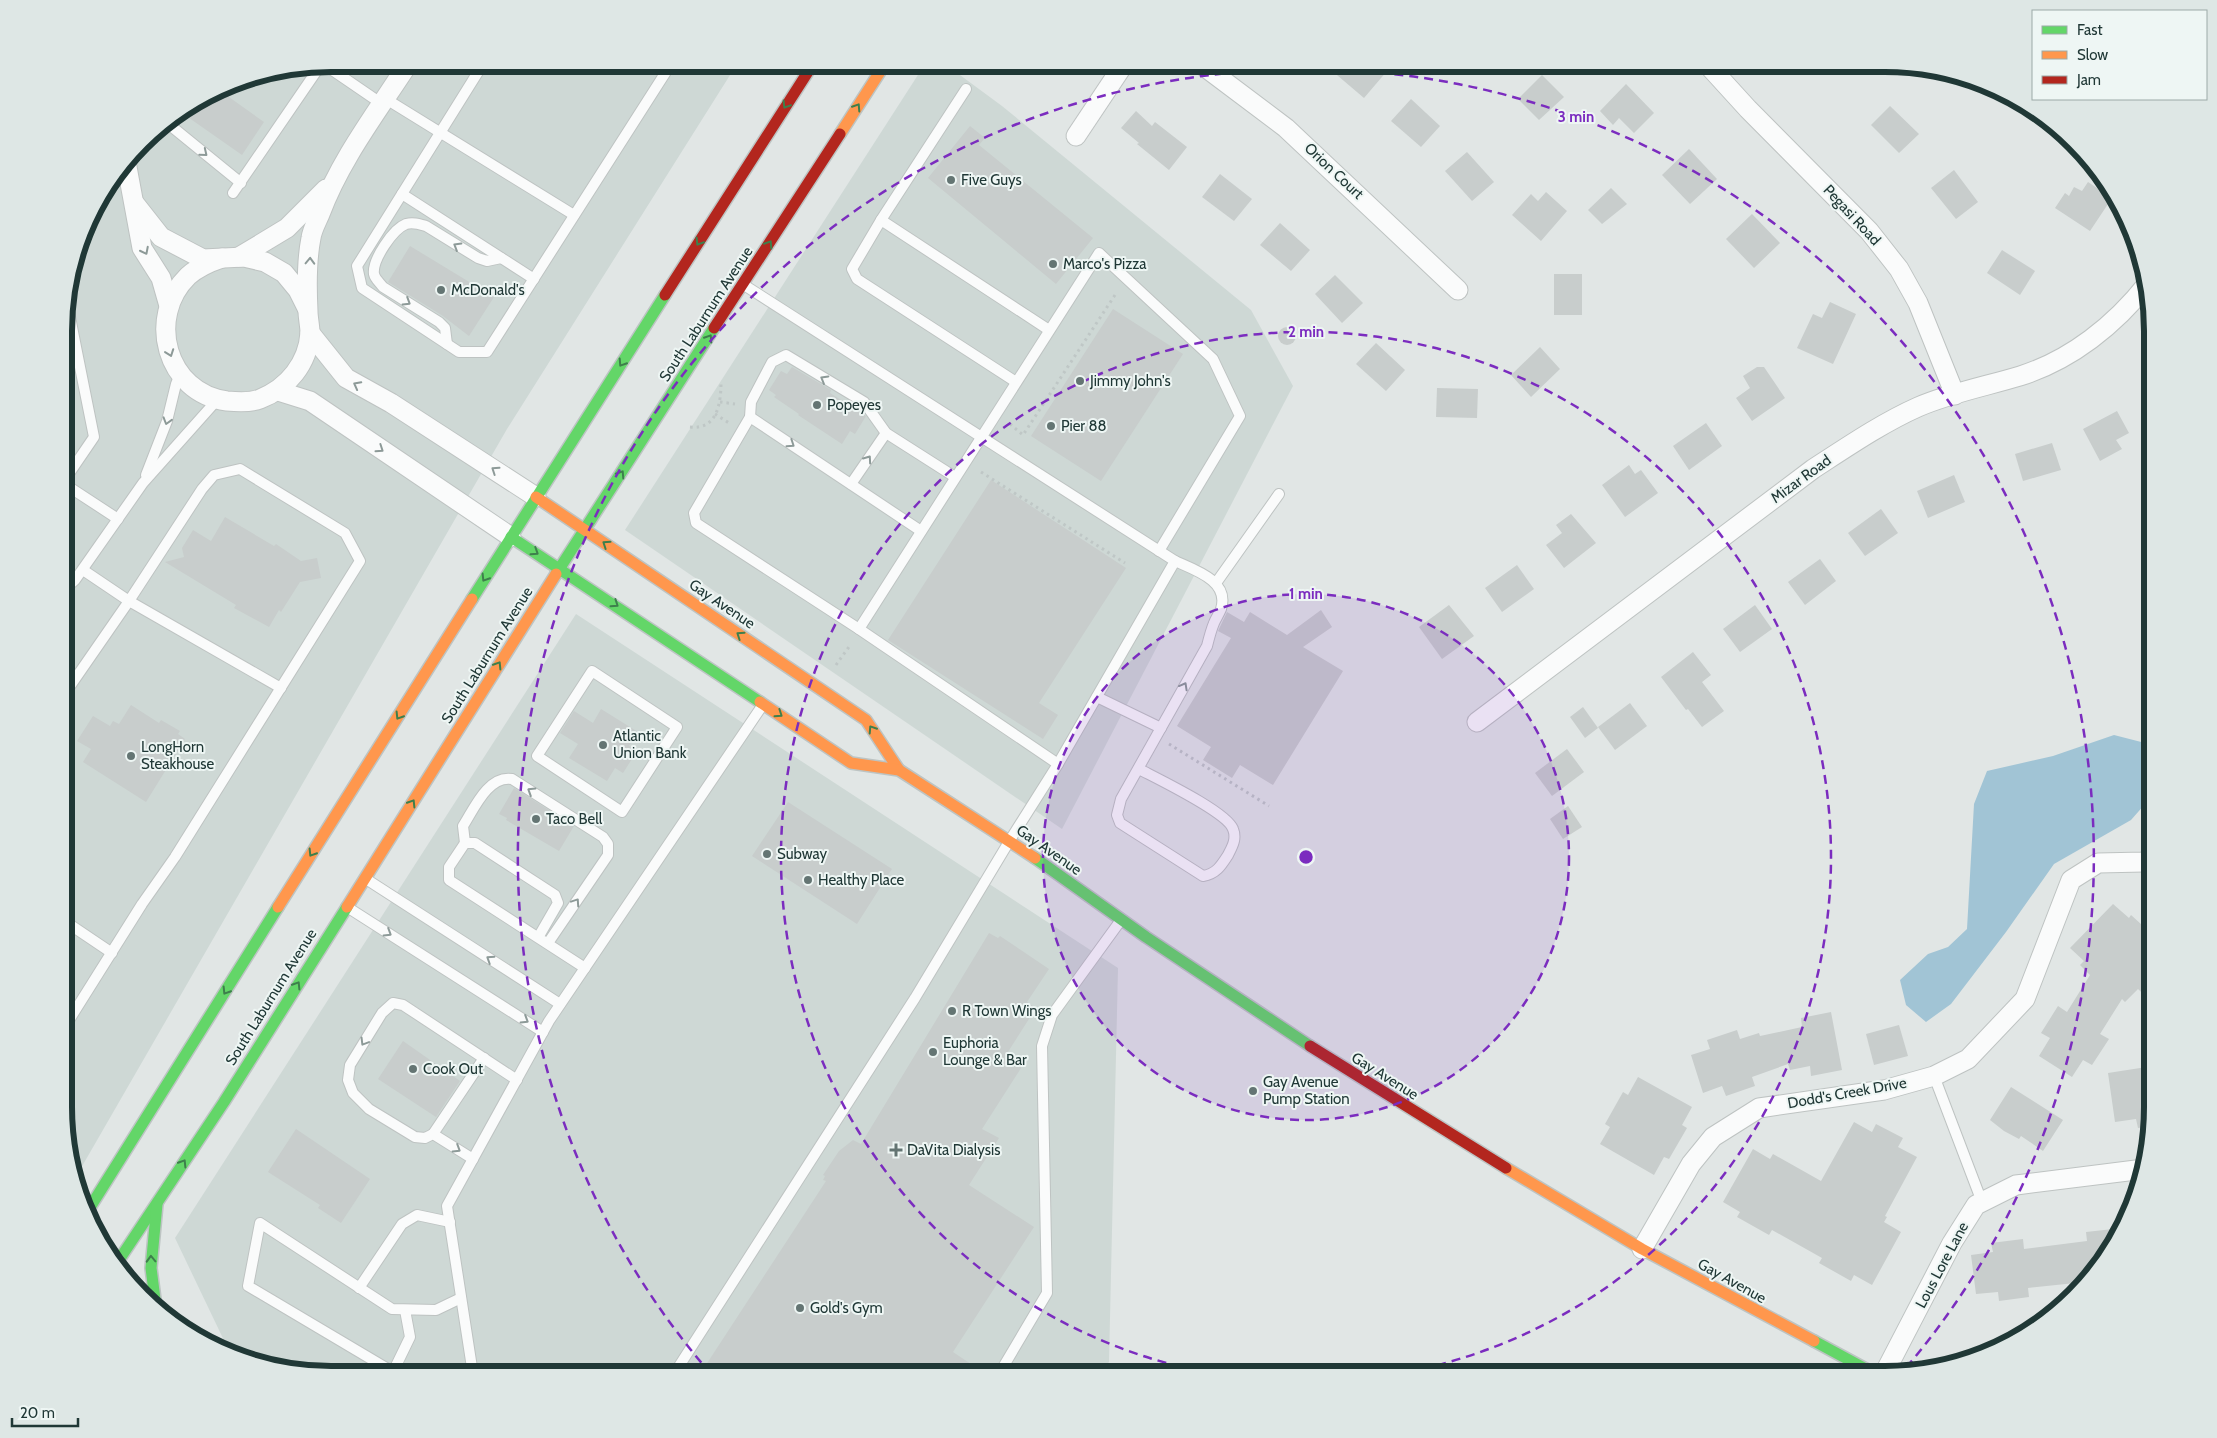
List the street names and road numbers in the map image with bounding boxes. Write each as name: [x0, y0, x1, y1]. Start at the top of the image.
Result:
street label: Orion Court: [1301, 139, 1367, 203]
street label: Pegasi Road: [1819, 181, 1885, 249]
street label: South Laburnum Avenue: [656, 243, 757, 385]
street label: Mizar Road: [1767, 451, 1835, 507]
street label: Gay Avenue: [686, 575, 759, 633]
street label: South Laburnum Avenue: [438, 583, 537, 727]
street label: Gay Avenue: [1013, 821, 1085, 879]
street label: South Laburnum Avenue: [222, 925, 321, 1069]
street label: Gay Avenue: [1348, 1048, 1422, 1104]
street label: Dodd's Creek Drive: [1786, 1074, 1908, 1112]
street label: Lous Lore Lane: [1912, 1219, 1972, 1311]
street label: Gay Avenue: [1695, 1255, 1770, 1307]

